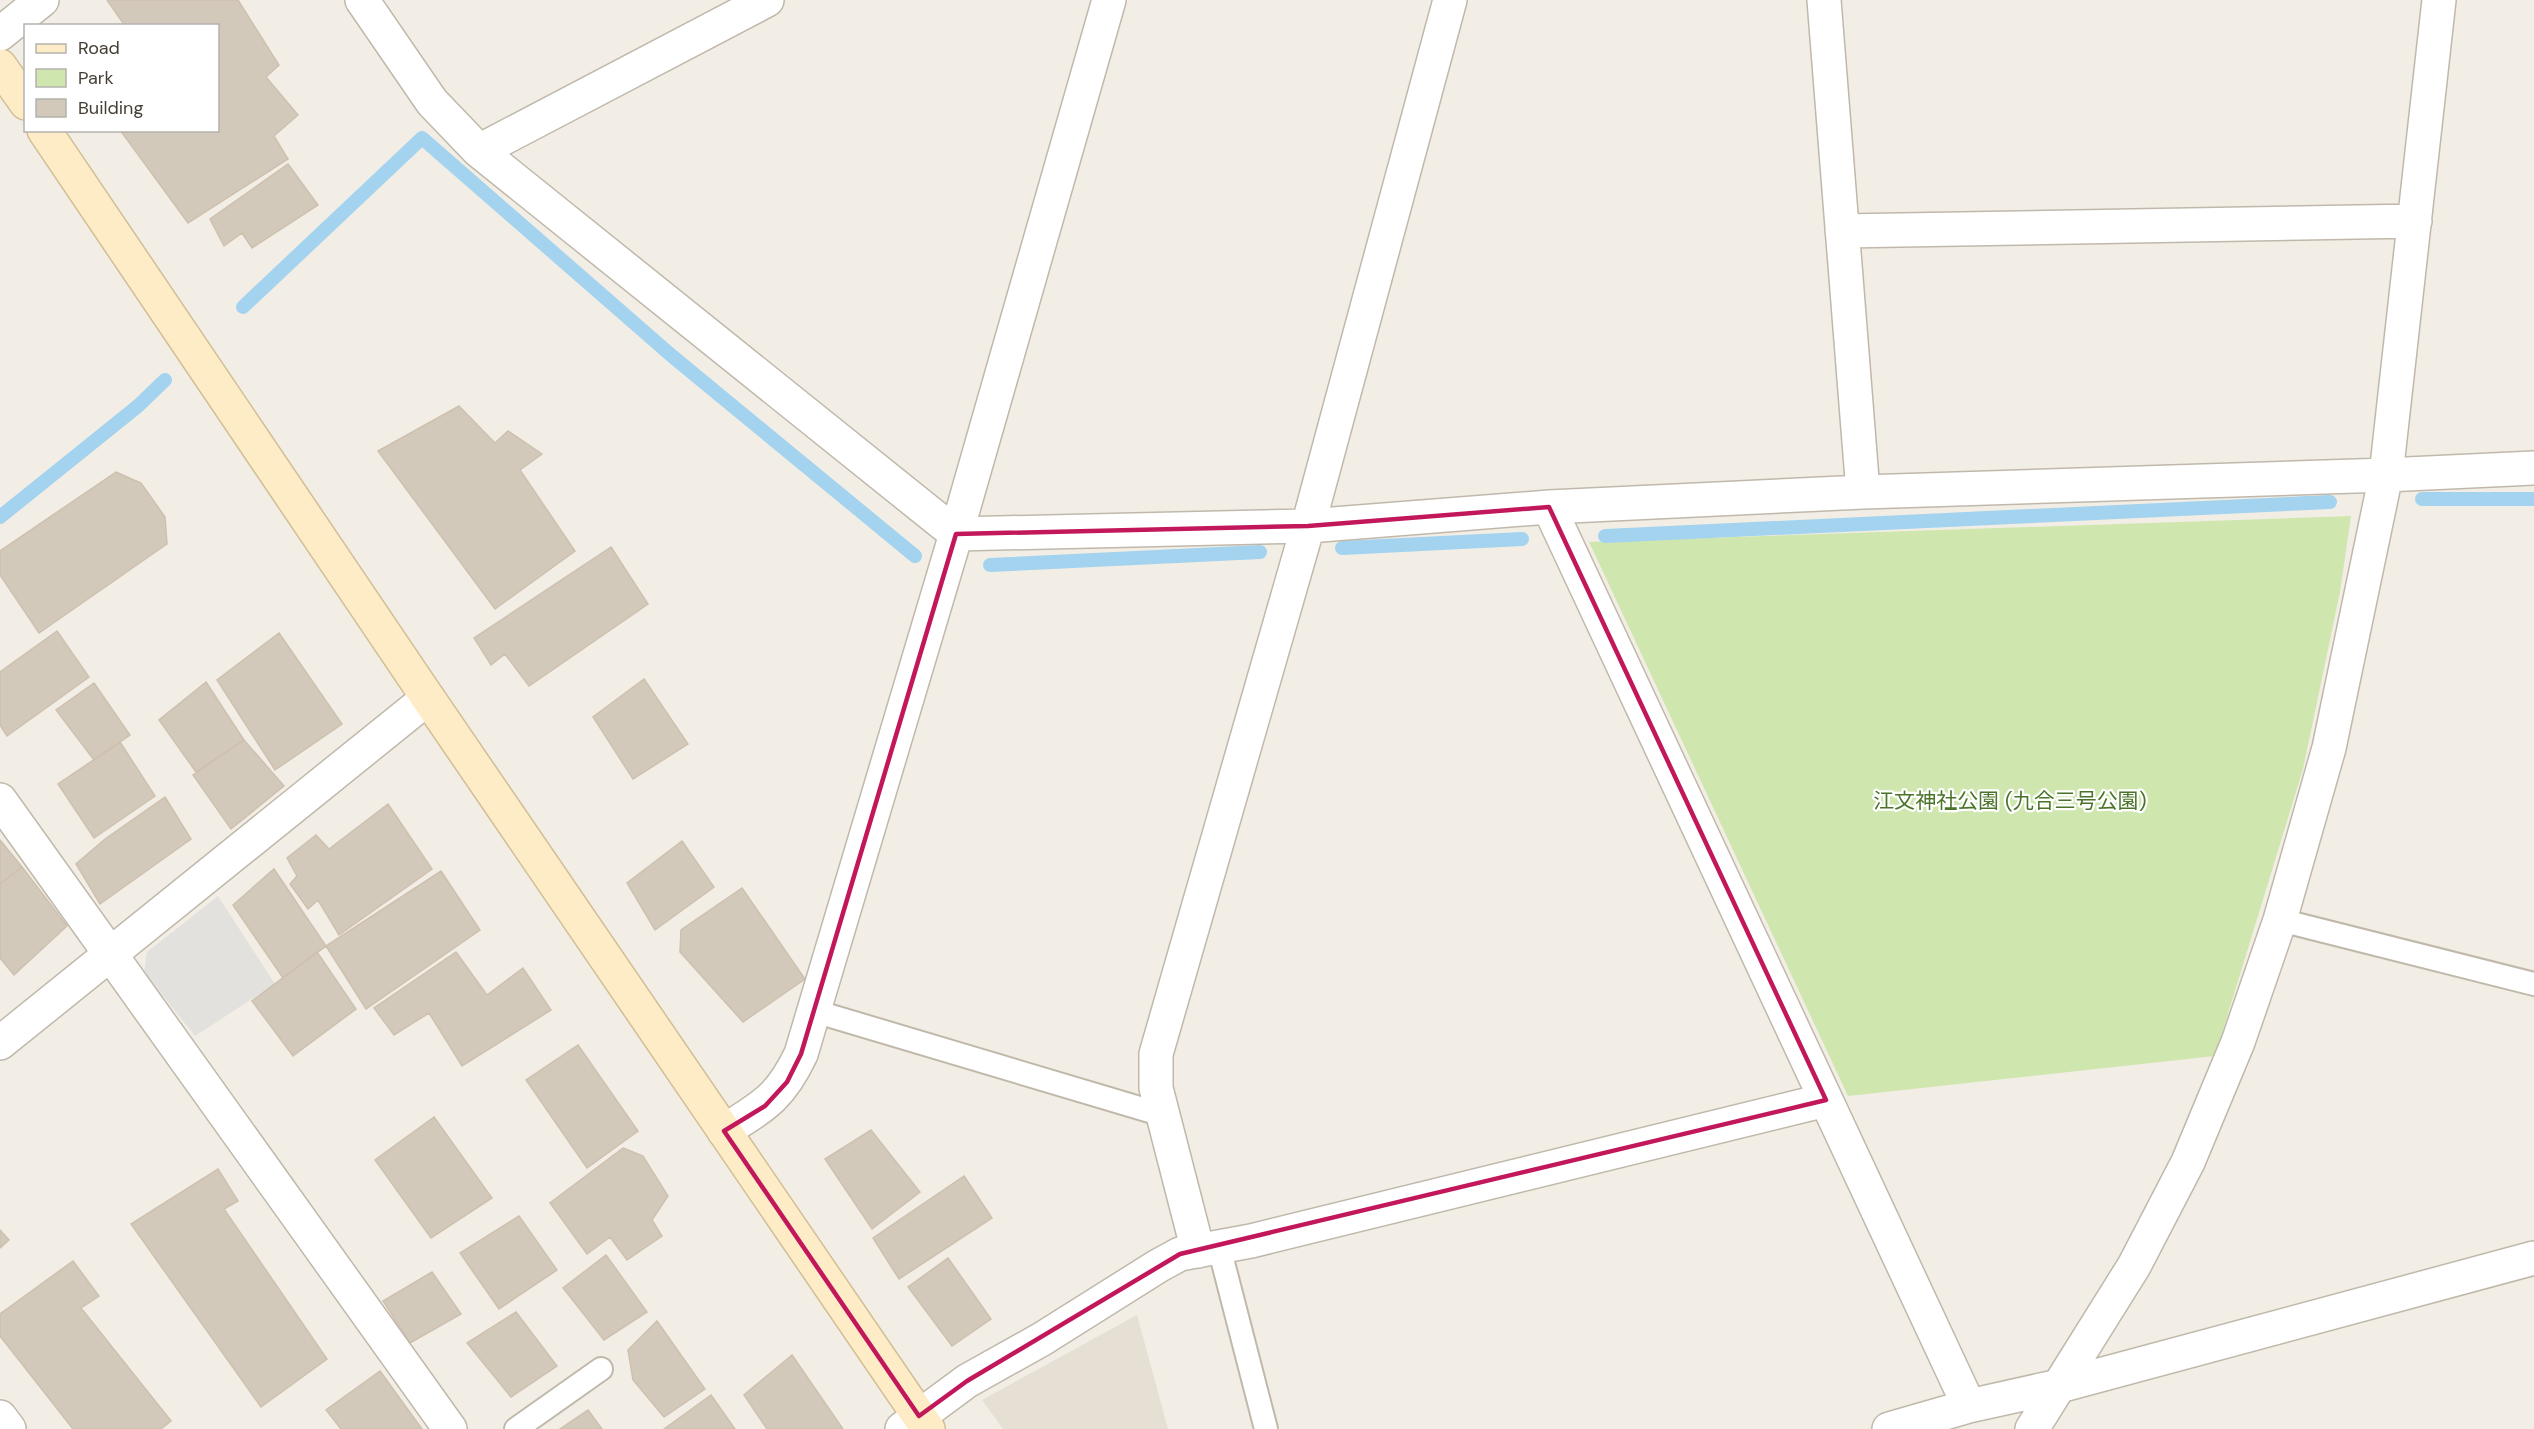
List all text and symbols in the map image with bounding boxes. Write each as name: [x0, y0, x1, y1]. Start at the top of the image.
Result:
legend: [24, 24, 219, 132]
text: Road: [78, 36, 120, 60]
text: Park: [78, 66, 114, 90]
text: Building: [78, 96, 143, 120]
park label: 江文神社公園 (九合三号公園): [1873, 787, 2147, 815]

